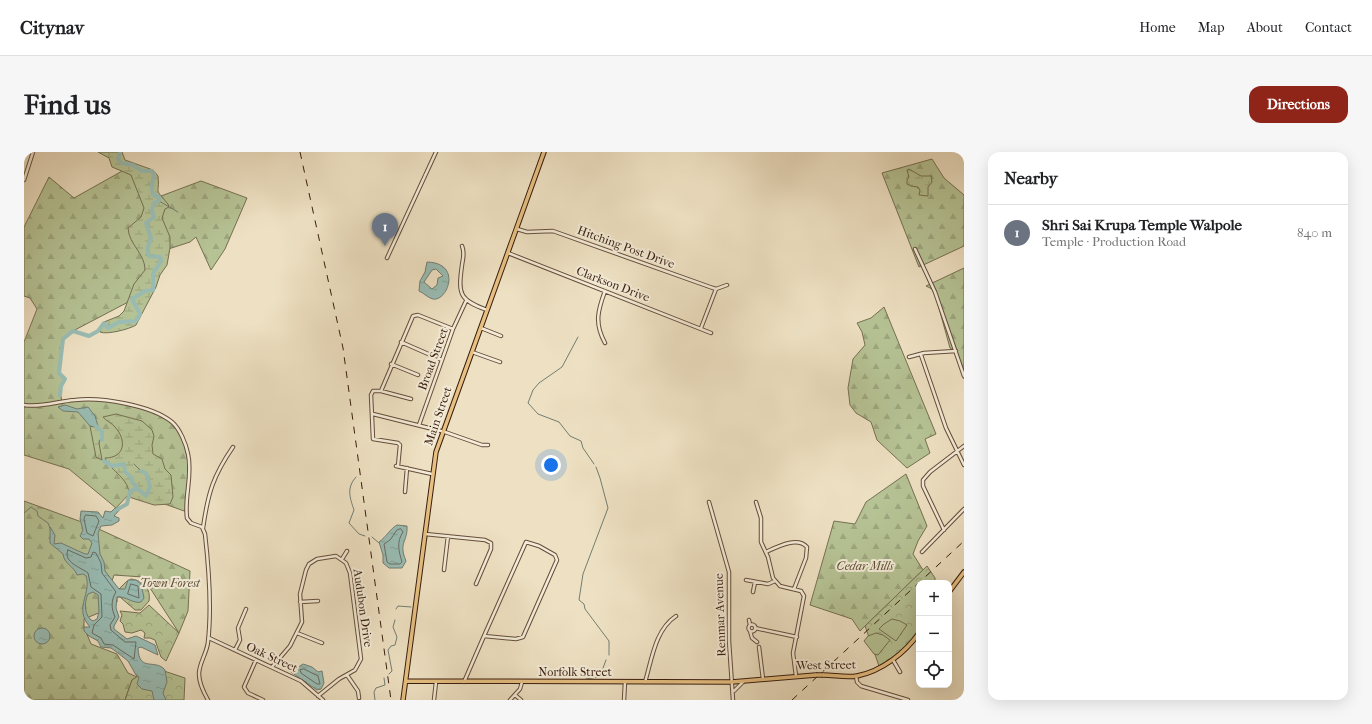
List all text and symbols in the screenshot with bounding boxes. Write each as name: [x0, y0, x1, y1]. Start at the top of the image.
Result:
text: Citynav: [20, 17, 84, 39]
text: Home: [1139, 19, 1176, 36]
text: Map: [1198, 19, 1225, 36]
text: About: [1247, 19, 1283, 36]
text: Contact: [1305, 19, 1352, 36]
button: Directions: [1249, 86, 1348, 123]
text: Find us: [24, 88, 111, 121]
text: Nearby: [1004, 168, 1058, 188]
pin: 1: [372, 213, 398, 246]
text: Shri Sai Krupa Temple Walpole: [1042, 216, 1242, 234]
street label: Hitching Post Drive: [575, 223, 677, 271]
text: 1: [1015, 225, 1019, 240]
text: 840 m: [1297, 225, 1332, 240]
text: Temple · Production Road: [1042, 234, 1186, 249]
street label: Clarkson Drive: [574, 264, 652, 304]
street label: Broad Street: [415, 325, 451, 392]
street label: Main Street: [421, 384, 455, 447]
your location: [541, 455, 561, 475]
park label: Cedar Mills: [837, 559, 894, 573]
street label: Audubon Drive: [350, 567, 375, 648]
street label: Renmar Avenue: [712, 573, 728, 657]
park label: Town Forest: [140, 576, 201, 590]
map controls: [916, 580, 952, 688]
button: +: [916, 580, 952, 616]
button: −: [916, 616, 952, 652]
street label: Oak Street: [244, 639, 301, 675]
button: locate: [916, 652, 952, 688]
street label: West Street: [795, 657, 857, 673]
street label: Norfolk Street: [538, 665, 612, 679]

